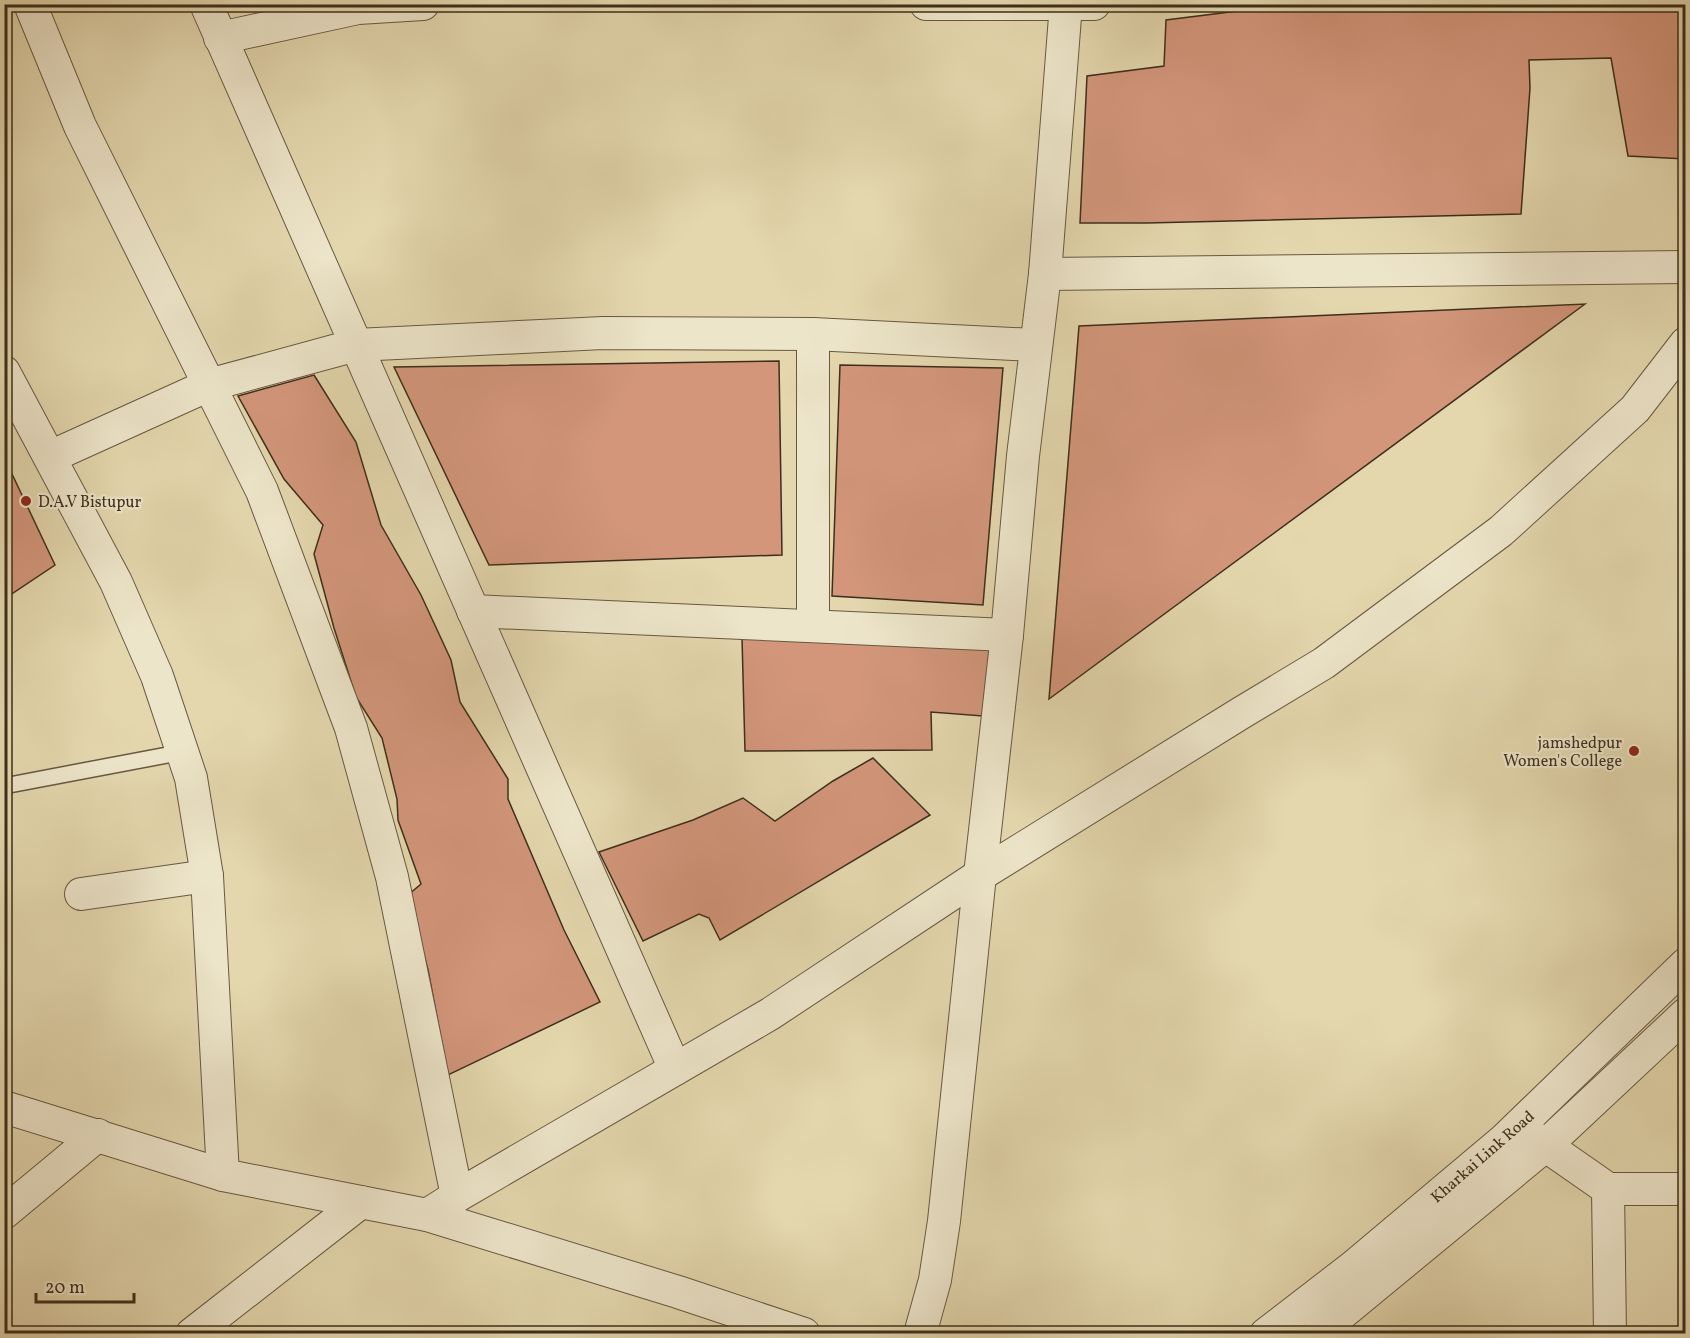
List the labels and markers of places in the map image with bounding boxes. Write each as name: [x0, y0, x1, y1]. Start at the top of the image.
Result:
place label: D.A.V Bistupur: [38, 492, 141, 514]
marker: D.A.V Bistupur: [19, 494, 33, 508]
place label: jamshedpur Women's College: [1503, 733, 1622, 773]
marker: jamshedpur Women's College: [1627, 744, 1641, 758]

